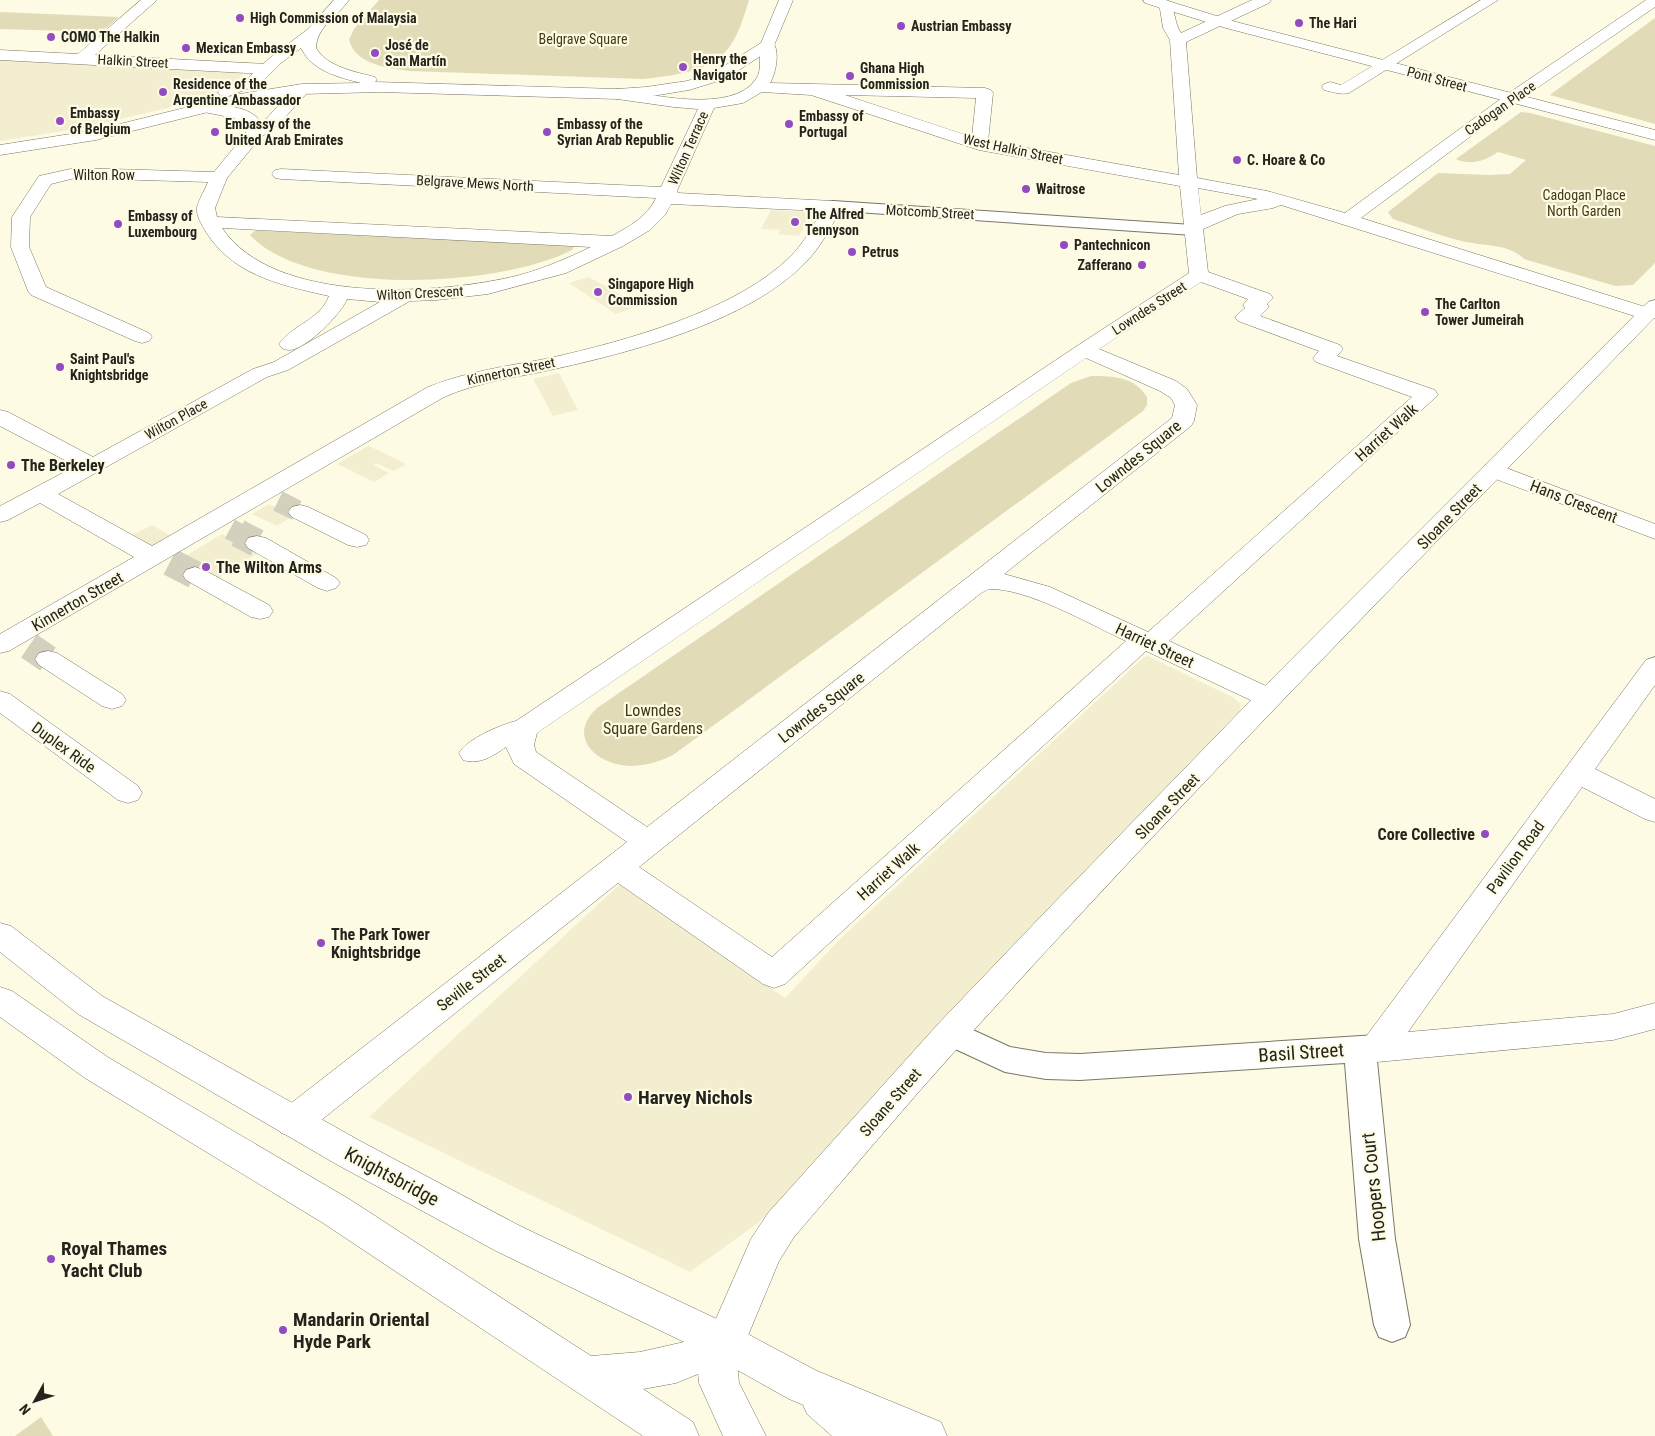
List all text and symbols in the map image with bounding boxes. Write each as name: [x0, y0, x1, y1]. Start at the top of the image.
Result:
place label: High Commission of Malaysia: [250, 10, 417, 26]
marker: High Commission of Malaysia: [234, 12, 246, 24]
place label: The Hari: [1309, 15, 1357, 31]
marker: The Hari: [1293, 17, 1305, 29]
place label: Austrian Embassy: [911, 18, 1012, 34]
marker: Austrian Embassy: [895, 20, 907, 32]
place label: COMO The Halkin: [61, 29, 160, 45]
marker: COMO The Halkin: [45, 31, 57, 43]
park label: Belgrave Square: [538, 31, 628, 47]
place label: José de San Martín: [385, 37, 446, 69]
place label: Mexican Embassy: [196, 40, 297, 56]
marker: Mexican Embassy: [180, 42, 192, 54]
marker: José de San Martín: [369, 47, 381, 59]
street label: Halkin Street: [97, 51, 169, 71]
place label: Henry the Navigator: [693, 51, 748, 83]
place label: Ghana High Commission: [860, 60, 929, 92]
marker: Henry the Navigator: [677, 61, 689, 73]
street label: Pont Street: [1405, 63, 1469, 95]
marker: Ghana High Commission: [844, 70, 856, 82]
place label: Residence of the Argentine Ambassador: [173, 76, 301, 108]
street label: Cadogan Place: [1461, 77, 1539, 138]
marker: Residence of the Argentine Ambassador: [157, 86, 169, 98]
place label: Embassy of Belgium: [70, 105, 131, 137]
street label: Wilton Terrace: [665, 108, 712, 187]
place label: Embassy of Portugal: [799, 108, 864, 140]
marker: Embassy of Belgium: [54, 115, 66, 127]
place label: Embassy of the United Arab Emirates: [225, 116, 343, 148]
place label: Embassy of the Syrian Arab Republic: [557, 116, 674, 148]
marker: Embassy of Portugal: [783, 118, 795, 130]
marker: Embassy of the United Arab Emirates: [209, 126, 221, 138]
marker: Embassy of the Syrian Arab Republic: [541, 126, 553, 138]
street label: West Halkin Street: [962, 131, 1064, 167]
place label: C. Hoare & Co: [1247, 152, 1325, 168]
marker: C. Hoare & Co: [1231, 154, 1243, 166]
street label: Wilton Row: [73, 167, 135, 183]
street label: Belgrave Mews North: [416, 172, 534, 194]
place label: Waitrose: [1036, 181, 1085, 197]
marker: Waitrose: [1020, 183, 1032, 195]
park label: Cadogan Place North Garden: [1543, 187, 1626, 219]
street label: Motcomb Street: [885, 202, 975, 222]
place label: The Alfred Tennyson: [805, 206, 864, 238]
place label: Embassy of Luxembourg: [128, 208, 197, 240]
marker: The Alfred Tennyson: [789, 216, 801, 228]
marker: Embassy of Luxembourg: [112, 218, 124, 230]
place label: Pantechnicon: [1074, 237, 1151, 253]
marker: Pantechnicon: [1058, 239, 1070, 251]
place label: Petrus: [862, 244, 899, 260]
marker: Petrus: [846, 246, 858, 258]
place label: Zafferano: [1077, 257, 1132, 273]
marker: Zafferano: [1136, 259, 1148, 271]
place label: Singapore High Commission: [608, 276, 694, 308]
street label: Lowndes Street: [1109, 278, 1189, 338]
street label: Wilton Crescent: [376, 283, 464, 303]
marker: Singapore High Commission: [592, 286, 604, 298]
place label: The Carlton Tower Jumeirah: [1435, 296, 1524, 328]
marker: The Carlton Tower Jumeirah: [1419, 306, 1431, 318]
place label: Saint Paul's Knightsbridge: [70, 351, 149, 383]
street label: Kinnerton Street: [466, 354, 556, 388]
marker: Saint Paul's Knightsbridge: [54, 361, 66, 373]
street label: Wilton Place: [142, 395, 210, 443]
street label: Harriet Walk: [1351, 399, 1422, 465]
street label: Lowndes Square: [1092, 416, 1185, 497]
place label: The Berkeley: [21, 456, 105, 475]
marker: The Berkeley: [5, 459, 17, 471]
street label: Hans Crescent: [1527, 476, 1621, 527]
street label: Sloane Street: [1413, 479, 1486, 553]
place label: The Wilton Arms: [216, 558, 322, 577]
marker: The Wilton Arms: [200, 561, 212, 573]
street label: Kinnerton Street: [28, 568, 126, 635]
street label: Harriet Street: [1113, 619, 1197, 672]
street label: Lowndes Square: [774, 668, 868, 747]
park label: Lowndes Square Gardens: [603, 701, 703, 738]
street label: Duplex Ride: [28, 718, 99, 777]
street label: Sloane Street: [1131, 769, 1204, 843]
street label: Pavilion Road: [1483, 817, 1548, 898]
place label: Core Collective: [1378, 825, 1475, 844]
marker: Core Collective: [1479, 828, 1491, 840]
street label: Harriet Walk: [853, 838, 924, 904]
place label: The Park Tower Knightsbridge: [331, 925, 430, 962]
marker: The Park Tower Knightsbridge: [315, 937, 327, 949]
street label: Seville Street: [433, 949, 510, 1015]
street label: Basil Street: [1257, 1038, 1345, 1067]
street label: Sloane Street: [856, 1064, 925, 1140]
place label: Harvey Nichols: [638, 1086, 753, 1109]
marker: Harvey Nichols: [622, 1091, 634, 1103]
street label: Hoopers Court: [1356, 1131, 1391, 1243]
street label: Knightsbridge: [341, 1142, 443, 1211]
place label: Royal Thames Yacht Club: [61, 1237, 167, 1282]
marker: Royal Thames Yacht Club: [45, 1253, 57, 1265]
place label: Mandarin Oriental Hyde Park: [293, 1308, 429, 1353]
marker: Mandarin Oriental Hyde Park: [277, 1324, 289, 1336]
north arrow: [10, 1376, 60, 1426]
text: N: [16, 1401, 34, 1418]

